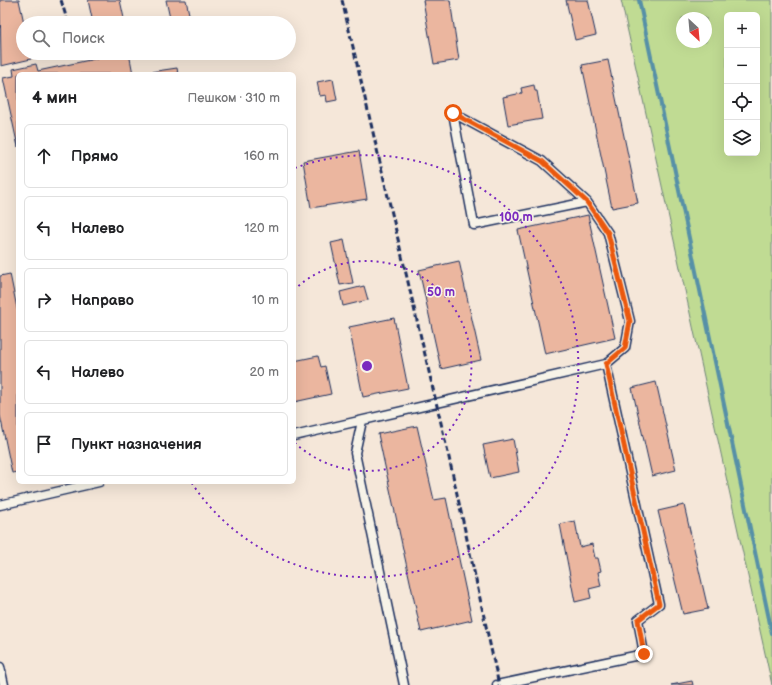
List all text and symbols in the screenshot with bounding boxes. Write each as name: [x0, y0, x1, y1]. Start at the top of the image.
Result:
north arrow: [676, 12, 712, 48]
map controls: [724, 12, 760, 156]
button: +: [724, 12, 760, 48]
search box: [16, 16, 296, 60]
icon: search: [30, 27, 52, 49]
text: Поиск: [62, 29, 105, 48]
button: −: [724, 48, 760, 84]
button: locate: [724, 84, 760, 120]
text: 4 мин: [32, 88, 77, 108]
text: Пешком · 310 m: [188, 90, 280, 106]
route start: [444, 104, 462, 122]
button: layers: [724, 120, 760, 156]
icon: ahead: [33, 145, 55, 167]
text: Прямо: [71, 147, 118, 166]
text: 160 m: [244, 148, 279, 164]
text: 100 m: [499, 210, 533, 225]
icon: left: [33, 217, 55, 239]
text: Налево: [71, 219, 124, 238]
text: 120 m: [244, 220, 279, 236]
text: 50 m: [427, 285, 455, 300]
icon: right: [33, 289, 55, 311]
text: Направо: [71, 291, 134, 310]
text: 10 m: [252, 292, 279, 308]
centre of rings: [360, 359, 374, 373]
icon: left: [33, 361, 55, 383]
text: Налево: [71, 363, 124, 382]
text: 20 m: [249, 364, 279, 380]
icon: arrive: [33, 433, 55, 455]
text: Пункт назначения: [71, 435, 202, 454]
route end: [635, 645, 653, 663]

